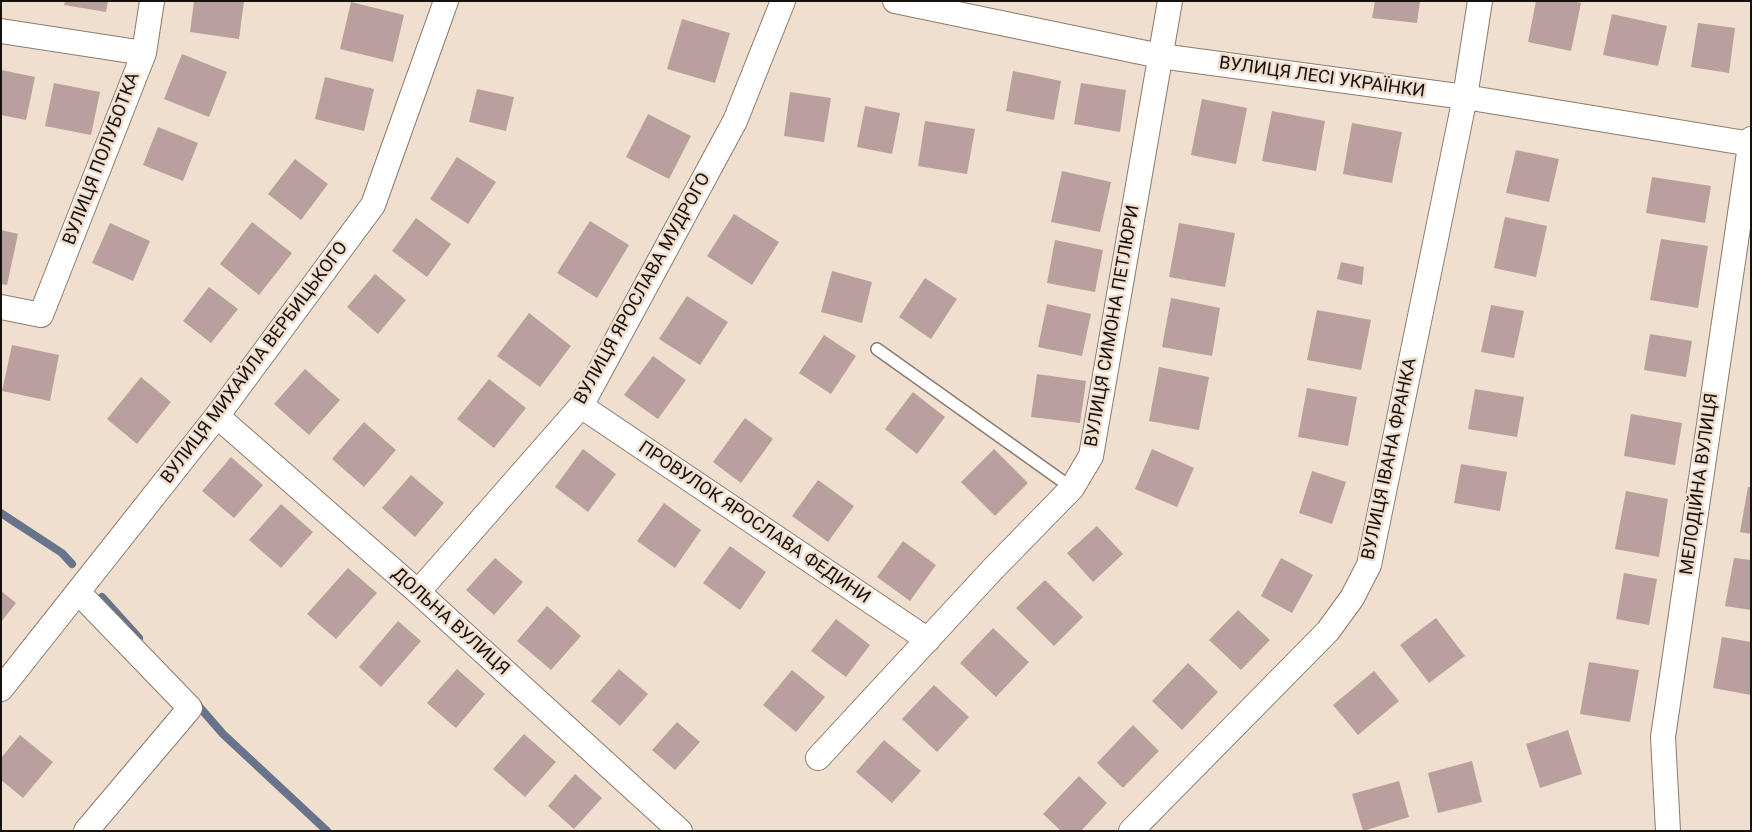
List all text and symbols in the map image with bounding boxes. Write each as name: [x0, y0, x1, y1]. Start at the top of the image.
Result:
street label: ВУЛИЦЯ ЛЕСІ УКРАЇНКИ: [1218, 53, 1426, 103]
street label: ВУЛИЦЯ ПОЛУБОТКА: [59, 70, 145, 248]
street label: ВУЛИЦЯ ЯРОСЛАВА МУДРОГО: [570, 170, 716, 408]
street label: ВУЛИЦЯ СИМОНА ПЕТЛЮРИ: [1081, 203, 1145, 449]
street label: ВУЛИЦЯ МИХАЙЛА ВЕРБИЦЬКОГО: [157, 238, 353, 488]
street label: ВУЛИЦЯ ІВАНА ФРАНКА: [1358, 356, 1422, 562]
street label: МЕЛОДІЙНА ВУЛИЦЯ: [1677, 392, 1723, 576]
street label: ПРОВУЛОК ЯРОСЛАВА ФЕДИНИ: [634, 437, 874, 609]
street label: ДОЛЬНА ВУЛИЦЯ: [387, 564, 513, 680]

